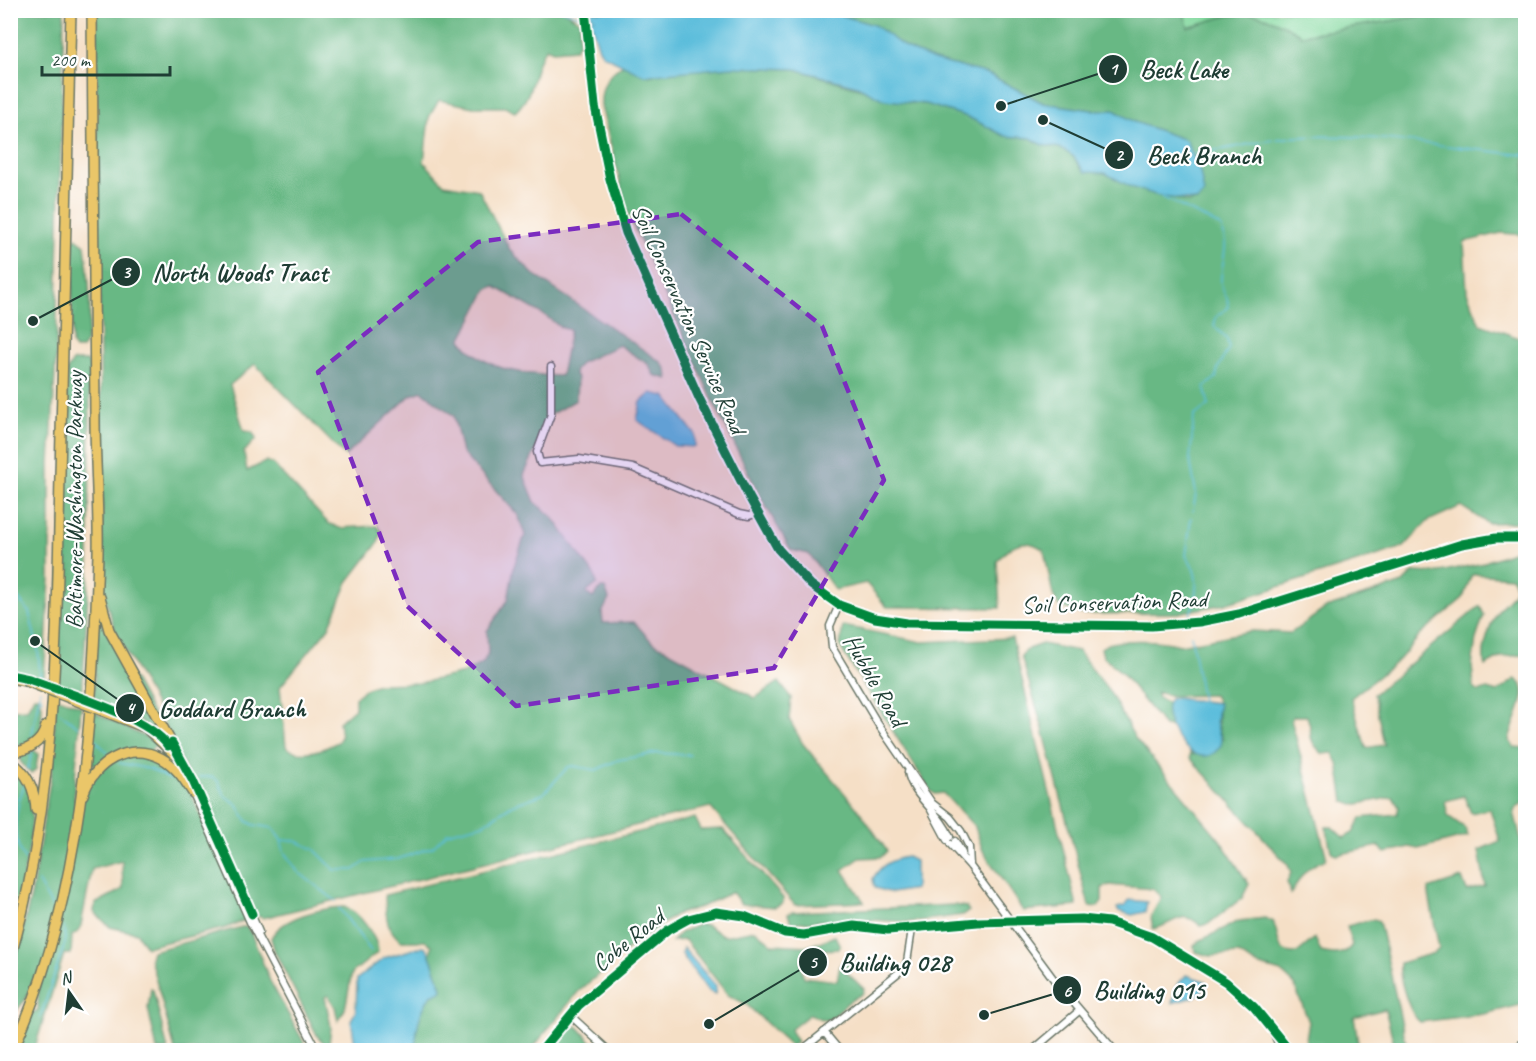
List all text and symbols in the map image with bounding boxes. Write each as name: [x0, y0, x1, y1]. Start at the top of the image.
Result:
scale bar: [42, 39, 170, 77]
callout: Beck Lake: [1098, 47, 1240, 91]
text: 200 m: [51, 49, 92, 71]
text: Beck Lake: [1140, 53, 1230, 86]
text: 1: [1109, 58, 1119, 80]
callout: Beck Branch: [1104, 133, 1275, 177]
text: Beck Branch: [1147, 139, 1262, 172]
text: 2: [1115, 144, 1125, 166]
street label: Soil Conservation Service Road: [625, 200, 755, 442]
callout: North Woods Tract: [111, 250, 339, 294]
text: North Woods Tract: [153, 256, 331, 289]
text: 3: [122, 261, 132, 283]
street label: Baltimore-Washington Parkway: [59, 369, 89, 629]
street label: Soil Conservation Road: [1021, 584, 1211, 620]
street label: Hubble Road: [837, 628, 915, 735]
callout: Goddard Branch: [115, 686, 318, 730]
text: Goddard Branch: [158, 692, 307, 725]
text: 4: [126, 697, 136, 719]
street label: Cobe Road: [586, 900, 673, 978]
callout: Building 028: [798, 940, 963, 984]
text: Building 028: [839, 946, 954, 979]
text: 5: [809, 951, 819, 973]
north arrow: [39, 962, 99, 1022]
text: N: [58, 967, 76, 989]
callout: Building 015: [1052, 968, 1217, 1012]
text: Building 015: [1094, 974, 1207, 1007]
text: 6: [1063, 980, 1073, 1002]

